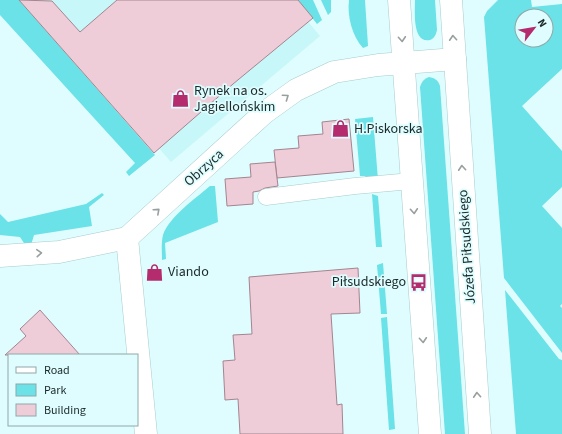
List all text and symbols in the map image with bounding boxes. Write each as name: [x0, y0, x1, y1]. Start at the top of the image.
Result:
north arrow: [514, 8, 554, 48]
text: N: [534, 16, 550, 30]
one-way arrow: [449, 35, 458, 41]
one-way arrow: [397, 36, 406, 42]
place label: Rynek na os. Jagiellońskim: [194, 81, 275, 117]
shop icon: Rynek na os. Jagiellońskim: [171, 89, 191, 109]
one-way arrow: [282, 94, 289, 102]
shop icon: H.Piskorska: [331, 119, 351, 139]
place label: H.Piskorska: [354, 119, 423, 139]
street label: Obrzyca: [180, 145, 228, 191]
one-way arrow: [458, 165, 466, 171]
street label: Józefa Piłsudskiego: [453, 189, 481, 305]
one-way arrow: [409, 207, 418, 214]
one-way arrow: [152, 208, 160, 215]
one-way arrow: [36, 249, 42, 258]
shop icon: Viando: [145, 262, 165, 282]
place label: Viando: [168, 262, 209, 282]
place label: Piłsudskiego: [332, 272, 406, 292]
bus stop icon: Piłsudskiego: [409, 272, 429, 292]
one-way arrow: [418, 337, 427, 343]
legend: [8, 354, 138, 426]
text: Road: [44, 362, 70, 379]
text: Park: [44, 382, 66, 399]
one-way arrow: [473, 392, 482, 398]
text: Building: [44, 402, 86, 419]

